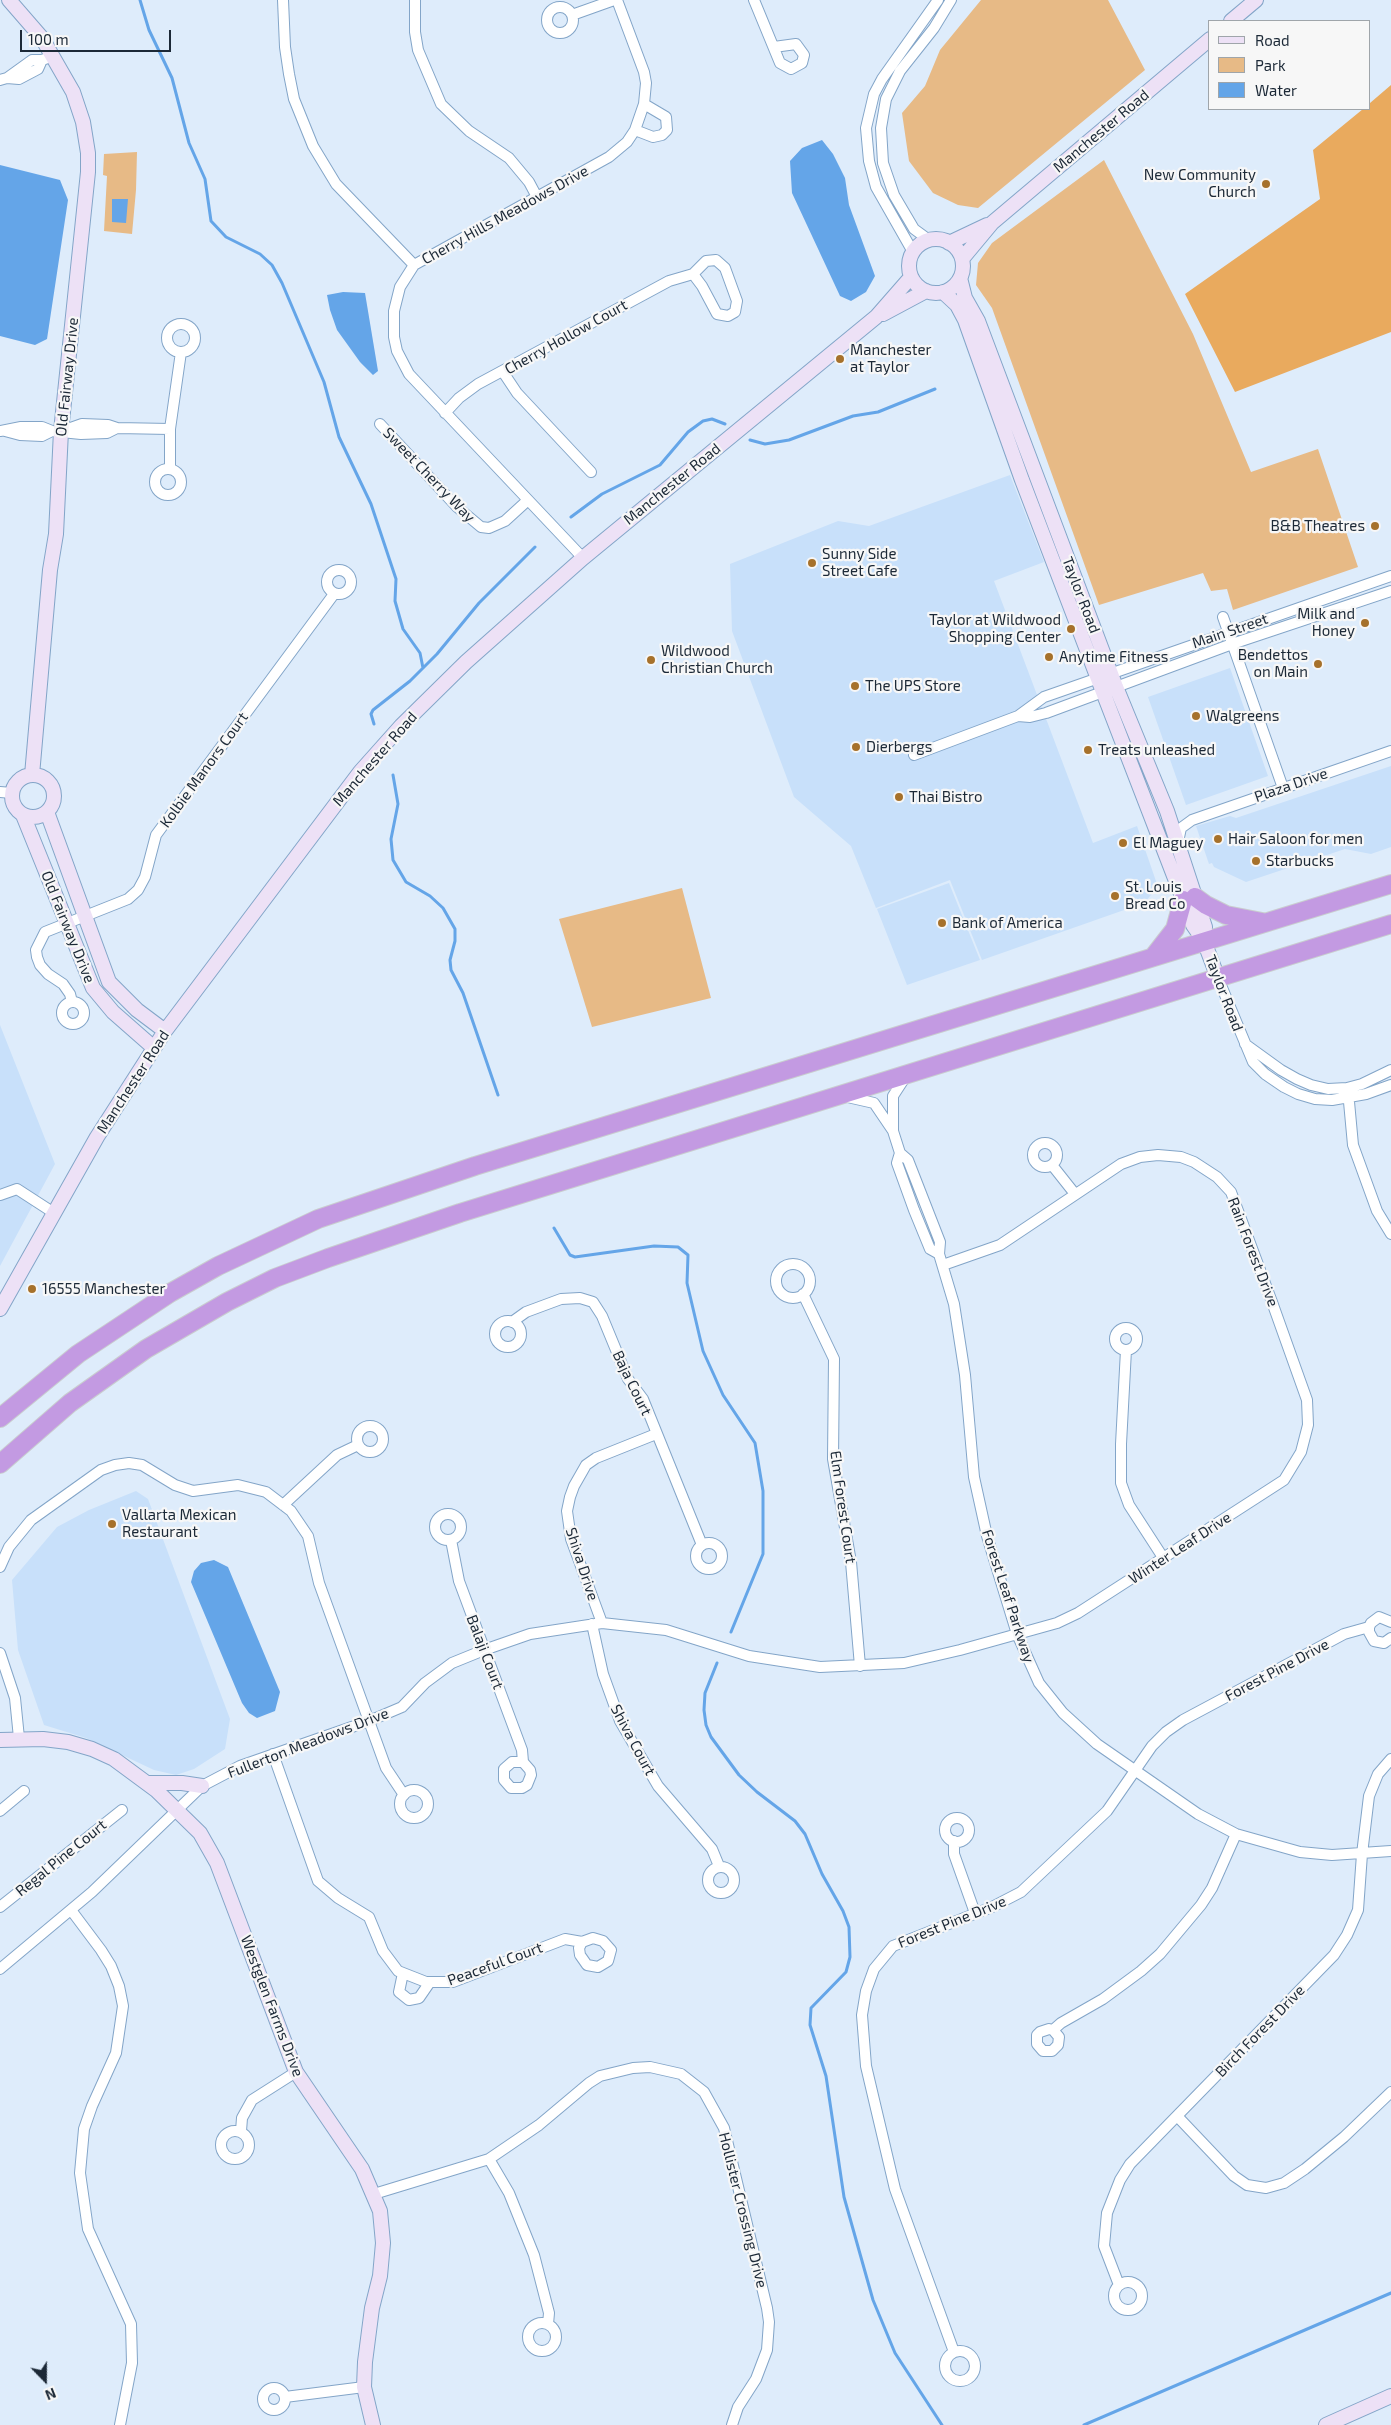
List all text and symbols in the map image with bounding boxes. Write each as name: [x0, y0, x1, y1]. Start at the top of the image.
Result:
scale bar: [22, 20, 174, 52]
legend: [1208, 20, 1371, 110]
text: 100 m: [28, 30, 69, 48]
text: Road: [1255, 31, 1290, 49]
text: Park: [1255, 56, 1286, 74]
text: Water: [1255, 81, 1297, 99]
street label: Manchester Road: [1049, 86, 1153, 176]
street label: Cherry Hills Meadows Drive: [419, 162, 591, 268]
place label: New Community Church: [1144, 166, 1256, 201]
marker: New Community Church: [1260, 178, 1272, 190]
street label: Cherry Hollow Court: [501, 296, 631, 378]
street label: Old Fairway Drive: [52, 317, 82, 437]
place label: Manchester at Taylor: [850, 341, 932, 376]
marker: Manchester at Taylor: [834, 353, 846, 365]
street label: Sweet Cherry Way: [379, 424, 479, 526]
street label: Manchester Road: [620, 439, 724, 529]
place label: B&B Theatres: [1271, 517, 1365, 535]
marker: B&B Theatres: [1369, 520, 1381, 532]
place label: Sunny Side Street Cafe: [822, 545, 897, 580]
street label: Taylor Road: [1058, 554, 1104, 636]
marker: Sunny Side Street Cafe: [806, 557, 818, 569]
place label: Milk and Honey: [1297, 605, 1355, 640]
street label: Main Street: [1190, 610, 1270, 652]
place label: Taylor at Wildwood Shopping Center: [929, 611, 1061, 646]
marker: Milk and Honey: [1359, 617, 1371, 629]
marker: Taylor at Wildwood Shopping Center: [1065, 623, 1077, 635]
place label: Wildwood Christian Church: [661, 642, 773, 677]
place label: Bendettos on Main: [1238, 646, 1308, 681]
place label: Anytime Fitness: [1059, 648, 1168, 666]
marker: Anytime Fitness: [1043, 651, 1055, 663]
marker: Wildwood Christian Church: [645, 654, 657, 666]
marker: Bendettos on Main: [1312, 658, 1324, 670]
place label: The UPS Store: [865, 677, 961, 695]
marker: The UPS Store: [849, 680, 861, 692]
place label: Walgreens: [1206, 707, 1279, 725]
street label: Manchester Road: [329, 708, 421, 810]
street label: Kolbie Manors Court: [156, 709, 252, 831]
marker: Walgreens: [1190, 710, 1202, 722]
place label: Dierbergs: [866, 738, 932, 756]
marker: Dierbergs: [850, 741, 862, 753]
place label: Treats unleashed: [1098, 741, 1215, 759]
marker: Treats unleashed: [1082, 744, 1094, 756]
street label: Plaza Drive: [1252, 764, 1330, 806]
place label: Thai Bistro: [909, 788, 982, 806]
marker: Thai Bistro: [893, 791, 905, 803]
place label: Hair Saloon for men: [1228, 830, 1363, 848]
marker: Hair Saloon for men: [1212, 833, 1224, 845]
place label: El Maguey: [1133, 834, 1203, 852]
marker: El Maguey: [1117, 837, 1129, 849]
place label: Starbucks: [1266, 852, 1334, 870]
marker: Starbucks: [1250, 855, 1262, 867]
street label: Old Fairway Drive: [37, 868, 99, 986]
place label: St. Louis Bread Co: [1125, 878, 1185, 913]
marker: St. Louis Bread Co: [1109, 890, 1121, 902]
place label: Bank of America: [952, 914, 1063, 932]
marker: Bank of America: [936, 917, 948, 929]
street label: Taylor Road: [1201, 952, 1247, 1034]
street label: Manchester Road: [93, 1027, 173, 1137]
street label: Rain Forest Drive: [1224, 1195, 1282, 1309]
place label: 16555 Manchester: [42, 1280, 166, 1298]
marker: 16555 Manchester: [26, 1283, 38, 1295]
street label: Baja Court: [609, 1348, 655, 1418]
street label: Elm Forest Court: [826, 1449, 860, 1565]
place label: Vallarta Mexican Restaurant: [122, 1506, 237, 1541]
street label: Winter Leaf Drive: [1125, 1508, 1235, 1588]
marker: Vallarta Mexican Restaurant: [106, 1518, 118, 1530]
street label: Shiva Drive: [562, 1525, 602, 1603]
street label: Forest Leaf Parkway: [978, 1527, 1038, 1665]
street label: Balaji Court: [463, 1612, 507, 1692]
street label: Forest Pine Drive: [1222, 1635, 1332, 1705]
street label: Shiva Court: [607, 1701, 659, 1779]
street label: Fullerton Meadows Drive: [225, 1704, 391, 1782]
street label: Regal Pine Court: [12, 1816, 110, 1900]
street label: Forest Pine Drive: [895, 1892, 1009, 1952]
street label: Westglen Farms Drive: [237, 1933, 307, 2079]
street label: Peaceful Court: [445, 1938, 545, 1990]
street label: Birch Forest Drive: [1212, 1981, 1308, 2081]
street label: Hollister Crossing Drive: [715, 2130, 771, 2290]
north arrow: [20, 2355, 70, 2405]
text: N: [43, 2385, 59, 2404]

